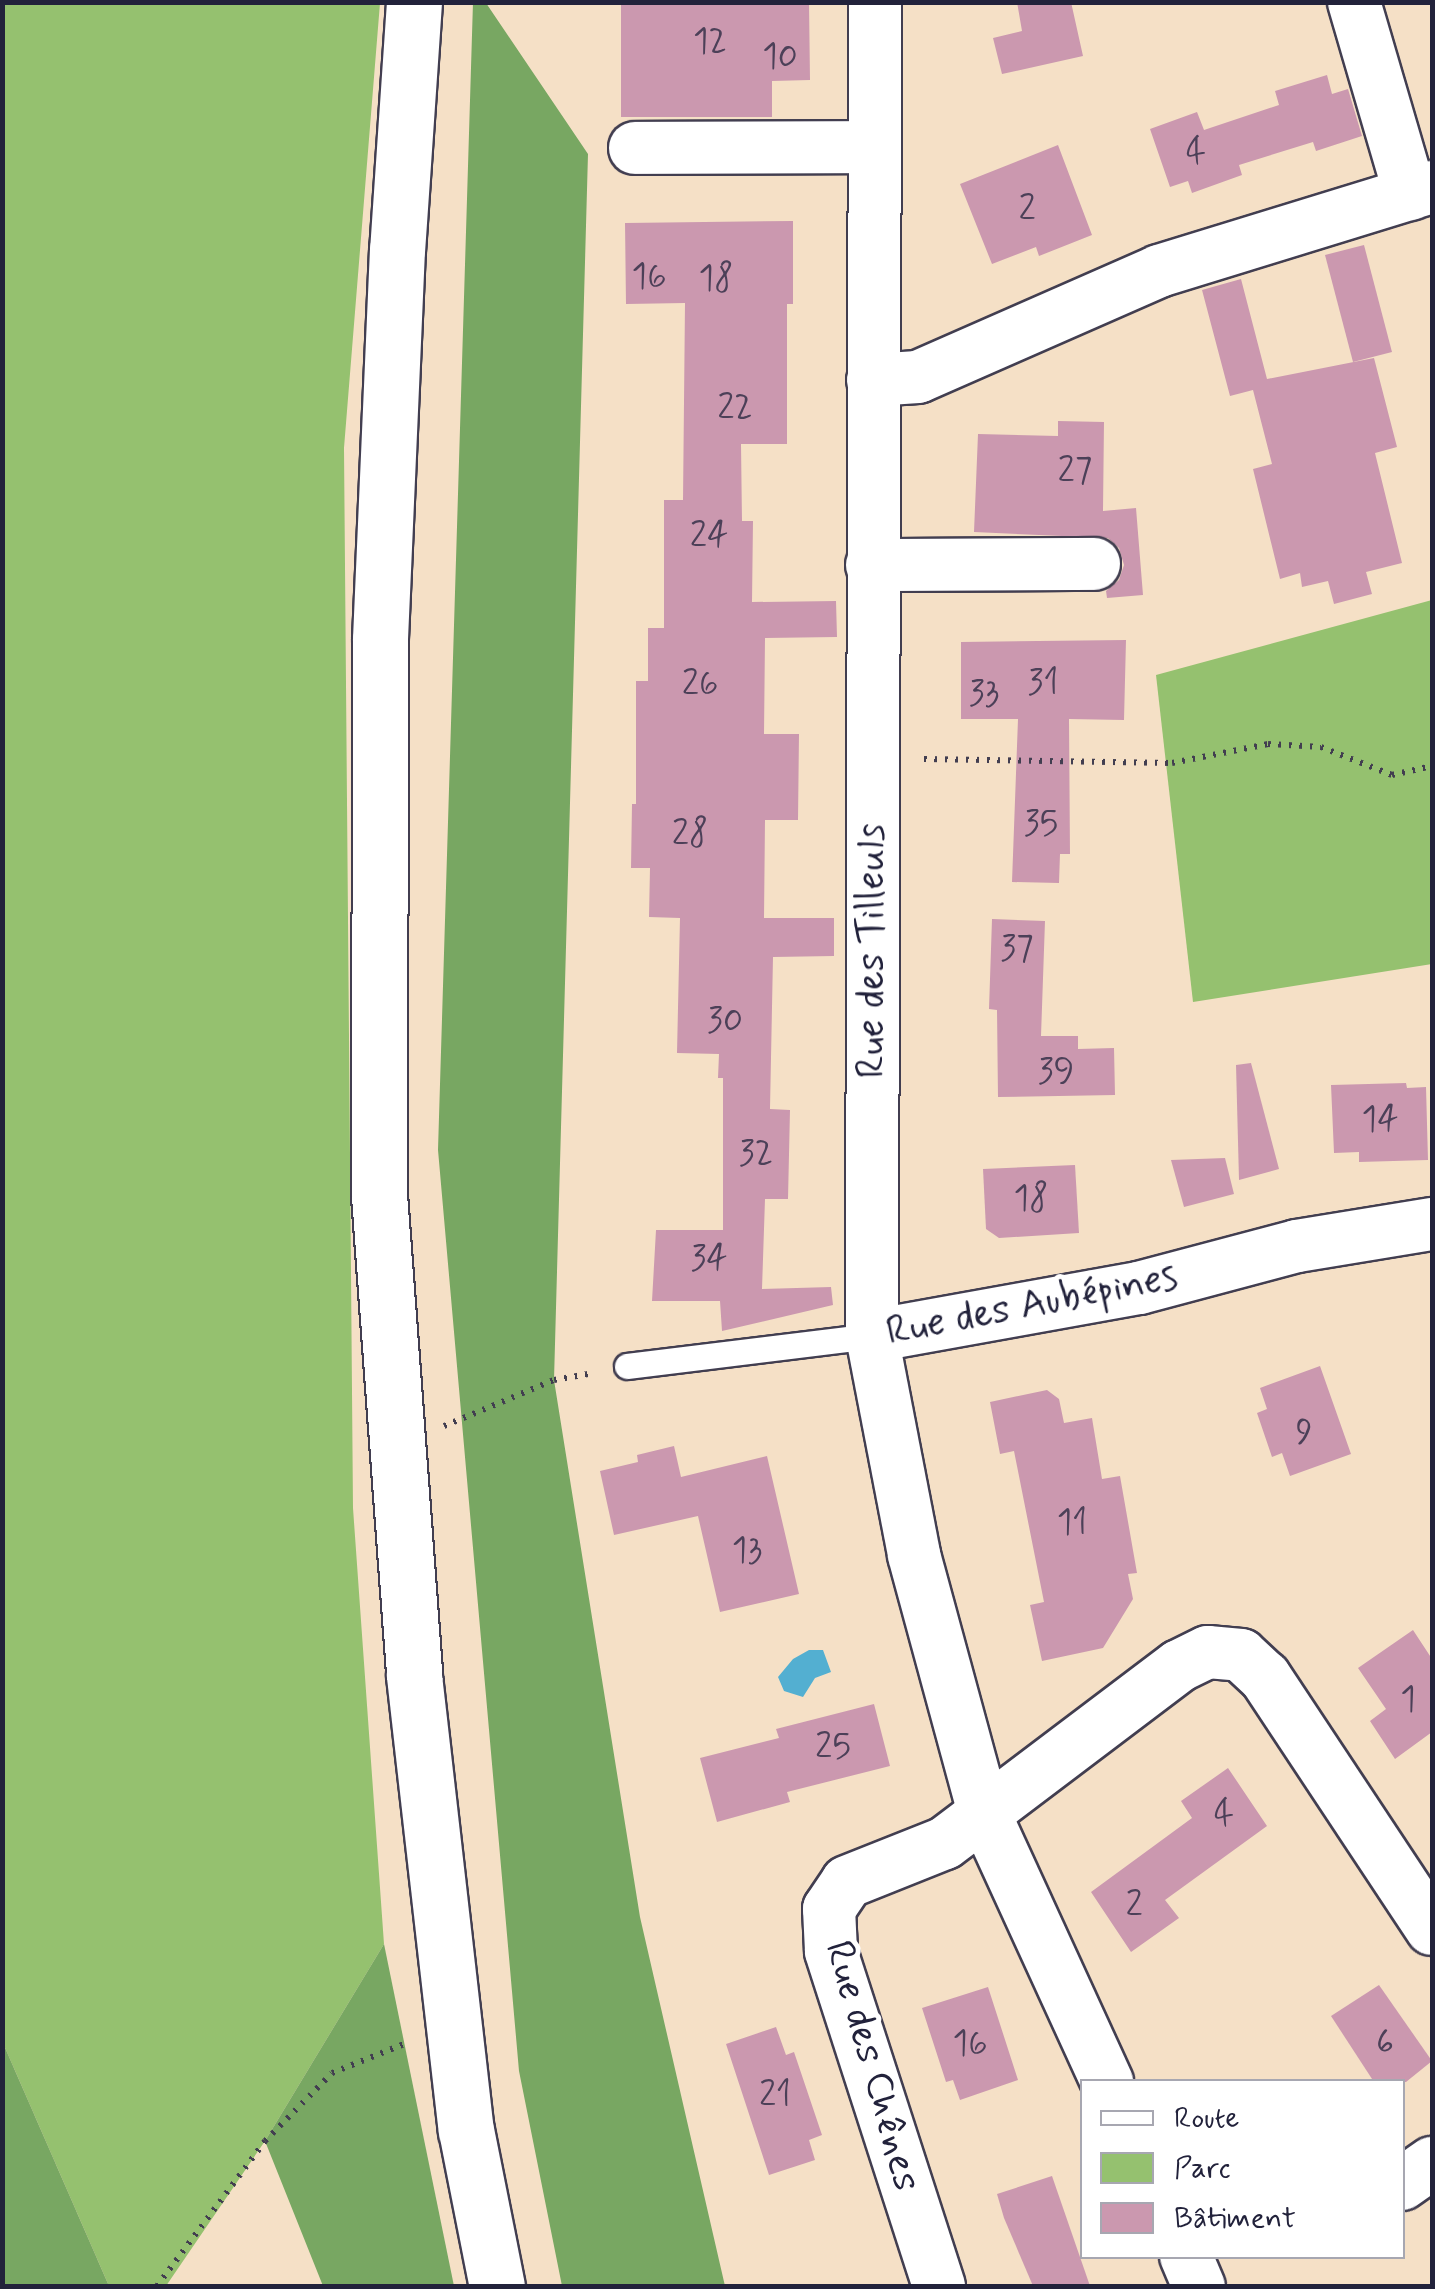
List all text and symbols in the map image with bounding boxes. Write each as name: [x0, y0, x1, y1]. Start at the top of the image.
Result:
house number: 12: [693, 21, 727, 63]
house number: 10: [762, 36, 798, 78]
house number: 4: [1186, 131, 1206, 173]
house number: 2: [1018, 188, 1036, 230]
house number: 16: [632, 256, 666, 298]
house number: 18: [699, 258, 733, 300]
house number: 22: [717, 387, 753, 429]
house number: 27: [1058, 450, 1092, 492]
house number: 24: [690, 515, 728, 557]
house number: 31: [1028, 662, 1058, 704]
house number: 26: [682, 663, 718, 705]
house number: 33: [969, 673, 999, 715]
house number: 35: [1024, 803, 1058, 845]
house number: 28: [672, 813, 708, 855]
street label: Rue des Tilleuls: [848, 825, 896, 1077]
house number: 37: [1000, 928, 1034, 970]
house number: 30: [707, 1000, 743, 1042]
house number: 39: [1038, 1051, 1074, 1093]
house number: 14: [1362, 1099, 1398, 1141]
house number: 32: [739, 1133, 773, 1175]
house number: 18: [1014, 1178, 1048, 1220]
house number: 34: [690, 1238, 728, 1280]
street label: Rue des Aubépines: [882, 1253, 1182, 1357]
house number: 9: [1295, 1412, 1313, 1454]
house number: 11: [1057, 1502, 1087, 1544]
house number: 13: [732, 1530, 762, 1572]
house number: 1: [1400, 1679, 1416, 1721]
house number: 25: [815, 1726, 851, 1768]
house number: 4: [1214, 1793, 1234, 1835]
house number: 2: [1125, 1884, 1143, 1926]
street label: Rue des Chênes: [813, 1932, 931, 2200]
house number: 6: [1376, 2022, 1394, 2064]
house number: 16: [953, 2023, 987, 2065]
house number: 21: [759, 2074, 791, 2116]
legend: [1080, 2079, 1405, 2259]
text: Route: [1174, 2099, 1239, 2138]
text: Parc: [1174, 2149, 1231, 2188]
text: Bâtiment: [1174, 2199, 1296, 2238]

